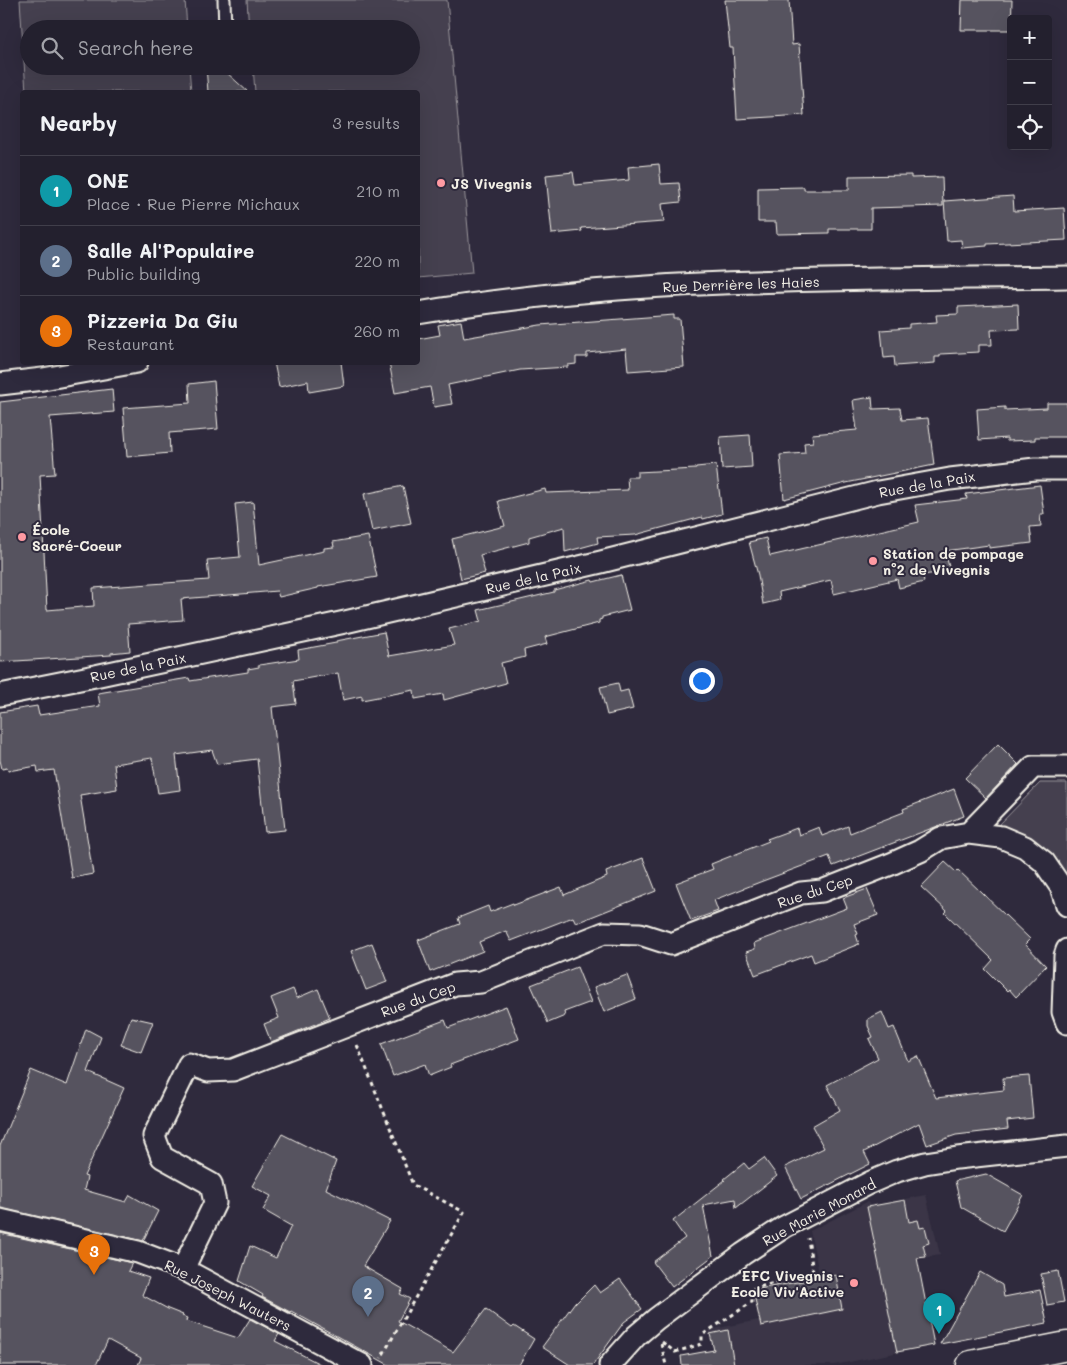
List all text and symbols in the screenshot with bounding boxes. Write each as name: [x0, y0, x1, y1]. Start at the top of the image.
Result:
map controls: [1007, 15, 1052, 150]
button: +: [1007, 15, 1052, 60]
search box: [20, 20, 420, 75]
icon: search: [38, 34, 66, 62]
text: Search here: [78, 35, 194, 60]
button: −: [1007, 60, 1052, 105]
button: locate: [1007, 105, 1052, 150]
text: Nearby: [40, 109, 117, 136]
text: 3 results: [332, 112, 400, 133]
text: ONE: [87, 168, 129, 193]
place label: JS Vivegnis: [451, 174, 532, 193]
marker: JS Vivegnis: [435, 177, 447, 189]
text: 1: [52, 180, 60, 201]
text: 210 m: [356, 180, 400, 201]
text: Place · Rue Pierre Michaux: [87, 193, 300, 214]
text: Salle Al'Populaire: [87, 238, 254, 263]
text: 2: [52, 250, 60, 271]
text: 220 m: [354, 250, 400, 271]
text: Public building: [87, 263, 200, 284]
street label: Rue Derrière les Haies: [662, 272, 820, 296]
text: Pizzeria Da Giu: [87, 308, 238, 333]
text: 3: [51, 320, 61, 341]
text: 260 m: [354, 320, 400, 341]
text: Restaurant: [87, 333, 175, 354]
street label: Rue de la Paix: [877, 466, 977, 502]
place label: École Sacré-Coeur: [32, 520, 122, 555]
marker: École Sacré-Coeur: [16, 531, 28, 543]
place label: Station de pompage n°2 de Vivegnis: [883, 544, 1024, 579]
marker: Station de pompage n°2 de Vivegnis: [867, 555, 879, 567]
street label: Rue de la Paix: [484, 558, 582, 598]
street label: Rue de la Paix: [88, 648, 188, 686]
your location: [689, 668, 715, 694]
street label: Rue du Cep: [775, 870, 855, 912]
street label: Rue du Cep: [378, 977, 458, 1021]
street label: Rue Marie Monard: [759, 1174, 879, 1250]
pin: 3: [78, 1234, 110, 1275]
street label: Rue Joseph Wauters: [161, 1255, 295, 1335]
place label: EFC Vivegnis - Ecole Viv'Active: [731, 1266, 844, 1301]
pin: 2: [352, 1276, 384, 1317]
marker: EFC Vivegnis - Ecole Viv'Active: [848, 1277, 860, 1289]
pin: 1: [923, 1293, 955, 1334]

